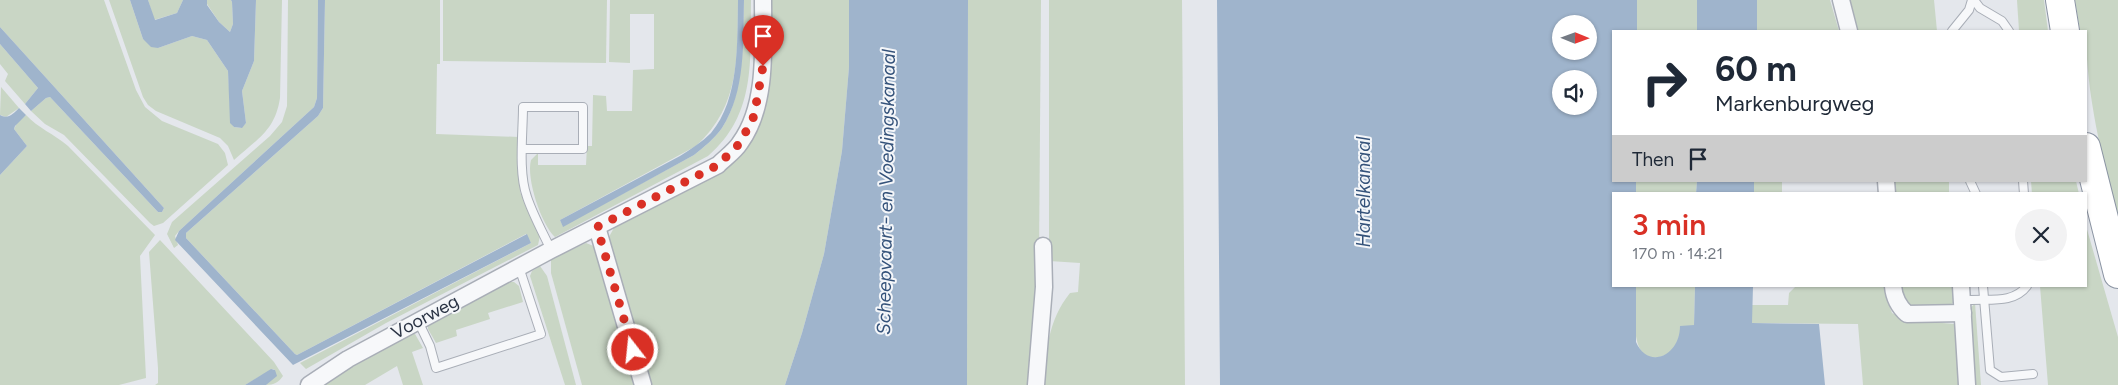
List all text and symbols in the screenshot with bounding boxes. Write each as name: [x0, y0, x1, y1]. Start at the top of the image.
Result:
pin: [742, 15, 784, 66]
north arrow: [1552, 15, 1598, 60]
map controls: [1552, 15, 1597, 115]
icon: arrive: [749, 22, 777, 50]
water label: Scheepvaart- en Voedingskanaal: [872, 48, 900, 335]
text: 60 m: [1715, 48, 1797, 90]
icon: right: [1632, 50, 1697, 115]
button: sound: [1552, 70, 1597, 115]
text: Markenburgweg: [1715, 90, 1874, 117]
water label: Hartelkanaal: [1352, 136, 1375, 248]
icon: arrive: [1684, 145, 1712, 173]
text: Then: [1632, 148, 1674, 171]
text: 3 min: [1632, 206, 1706, 243]
button: close: [2015, 209, 2067, 261]
text: 170 m · 14:21: [1632, 244, 1723, 263]
street label: Voorweg: [388, 290, 462, 344]
position arrow: [606, 323, 658, 375]

